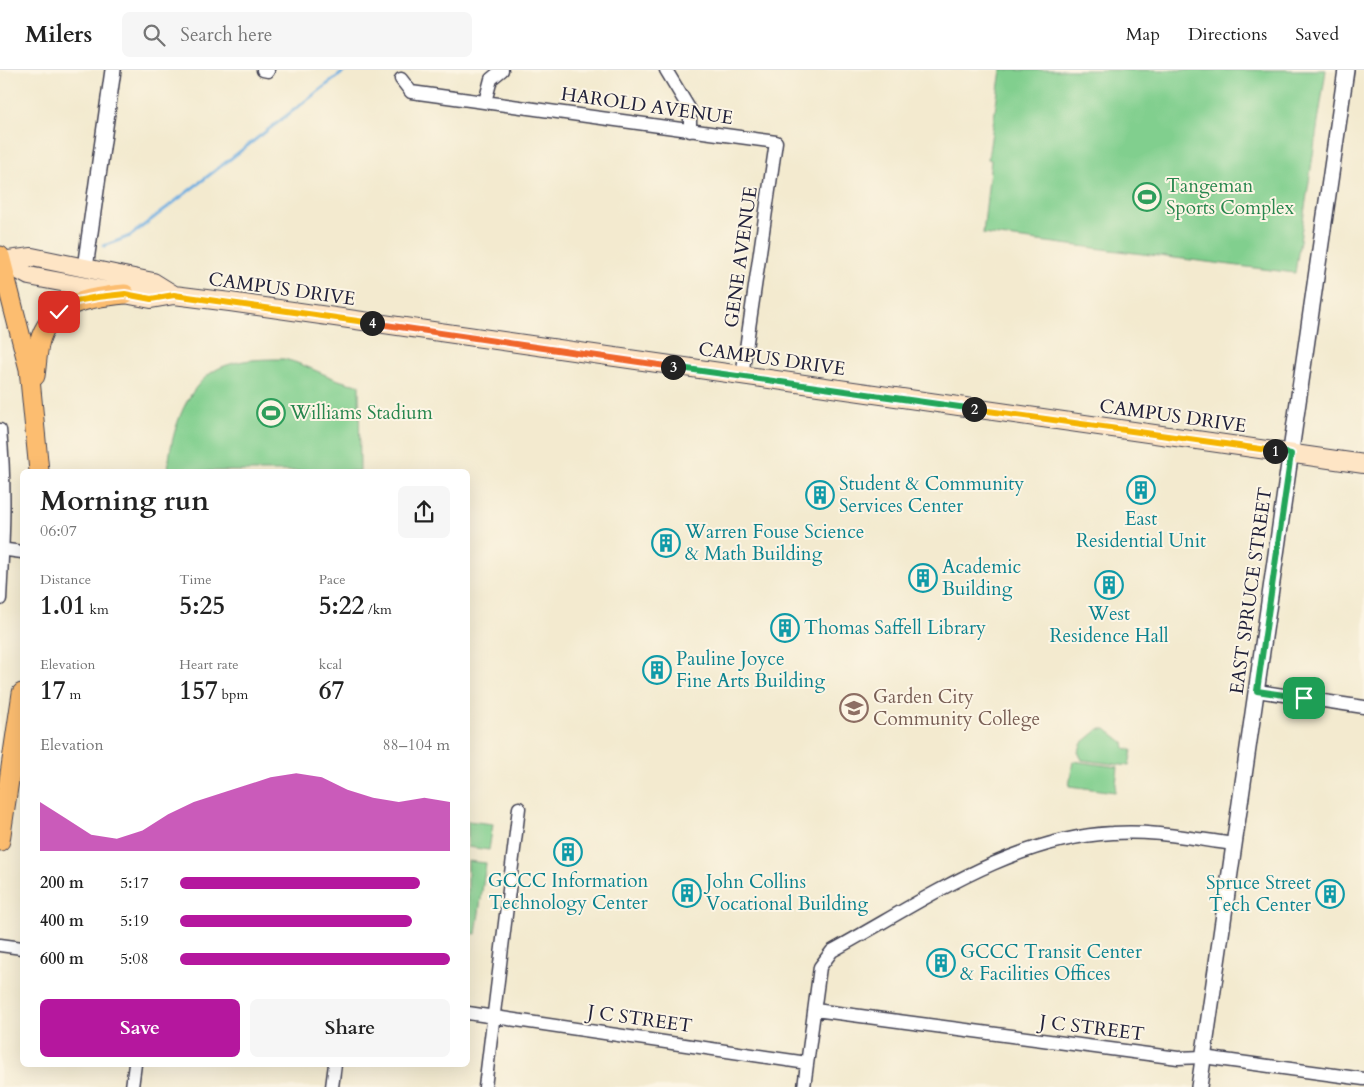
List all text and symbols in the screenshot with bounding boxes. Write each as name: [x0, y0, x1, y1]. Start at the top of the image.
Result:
search box: [122, 12, 472, 57]
text: Milers: [25, 18, 92, 51]
icon: search: [140, 21, 168, 49]
text: Search here: [180, 22, 272, 48]
text: Map: [1126, 22, 1160, 47]
text: Directions: [1188, 22, 1267, 47]
text: Saved: [1295, 22, 1339, 47]
street label: HAROLD AVENUE: [559, 81, 735, 131]
place label: Tangeman Sports Complex: [1166, 173, 1295, 221]
sports icon: Tangeman Sports Complex: [1132, 182, 1162, 212]
street label: GENE AVENUE: [718, 185, 764, 329]
street label: CAMPUS DRIVE: [207, 266, 357, 312]
pin: [38, 291, 80, 333]
icon: check: [45, 298, 73, 326]
pin: 4: [360, 310, 384, 336]
text: 4: [369, 314, 376, 333]
street label: CAMPUS DRIVE: [697, 336, 847, 382]
pin: 3: [660, 354, 686, 380]
text: 3: [670, 358, 677, 377]
street label: CAMPUS DRIVE: [1098, 393, 1248, 439]
pin: 2: [962, 396, 986, 422]
sports icon: Williams Stadium: [256, 398, 286, 428]
place label: Williams Stadium: [289, 400, 434, 426]
text: 2: [971, 400, 978, 419]
pin: 1: [1262, 438, 1288, 464]
text: 1: [1272, 442, 1279, 461]
place label: Student & Community Services Center: [839, 471, 1024, 519]
building icon: East Residential Unit: [1126, 475, 1156, 505]
building icon: Student & Community Services Center: [805, 480, 835, 510]
text: Morning run: [40, 482, 209, 520]
button: share: [398, 486, 450, 538]
street label: EAST SPRUCE STREET: [1224, 486, 1278, 696]
place label: East Residential Unit: [1076, 506, 1206, 554]
place label: Warren Fouse Science & Math Building: [684, 519, 864, 567]
text: 06:07: [40, 520, 77, 542]
building icon: Warren Fouse Science & Math Building: [651, 528, 681, 558]
place label: Academic Building: [942, 554, 1022, 602]
building icon: Academic Building: [908, 563, 938, 593]
text: Distance: [40, 570, 91, 589]
text: Time: [179, 570, 212, 589]
text: Pace: [319, 570, 346, 589]
building icon: West Residence Hall: [1094, 570, 1124, 600]
text: 1.01: [40, 589, 86, 623]
text: 5:25: [179, 589, 225, 623]
text: 5:22: [319, 589, 364, 623]
text: km: [86, 600, 109, 619]
text: /km: [364, 600, 392, 619]
place label: West Residence Hall: [1049, 601, 1169, 649]
building icon: Thomas Saffell Library: [770, 613, 800, 643]
place label: Thomas Saffell Library: [804, 615, 986, 641]
place label: Pauline Joyce Fine Arts Building: [676, 646, 825, 694]
text: Elevation: [40, 655, 96, 674]
text: Heart rate: [179, 655, 239, 674]
text: kcal: [319, 655, 342, 674]
building icon: Pauline Joyce Fine Arts Building: [642, 655, 672, 685]
text: 17: [40, 674, 66, 708]
text: 157: [179, 674, 218, 708]
text: 67: [319, 674, 344, 708]
pin: [1283, 677, 1325, 719]
place label: Garden City Community College: [873, 684, 1040, 732]
icon: arrive: [1290, 684, 1318, 712]
text: m: [66, 685, 81, 704]
text: bpm: [218, 685, 248, 704]
school or university icon: Garden City Community College: [839, 693, 869, 723]
text: Elevation: [40, 734, 104, 756]
text: 88–104 m: [382, 734, 450, 756]
building icon: GCCC Information Technology Center: [553, 837, 583, 867]
place label: GCCC Information Technology Center: [488, 868, 649, 916]
place label: John Collins Vocational Building: [703, 869, 868, 917]
place label: Spruce Street Tech Center: [1206, 870, 1311, 918]
text: 200 m: [40, 872, 84, 894]
text: 5:17: [120, 872, 149, 894]
building icon: John Collins Vocational Building: [672, 878, 702, 908]
building icon: Spruce Street Tech Center: [1315, 879, 1345, 909]
text: 400 m: [40, 910, 84, 932]
text: 5:19: [120, 910, 149, 932]
place label: GCCC Transit Center & Facilities Offices: [960, 939, 1142, 987]
text: 600 m: [40, 948, 84, 970]
text: 5:08: [120, 948, 149, 970]
building icon: GCCC Transit Center & Facilities Offices: [926, 948, 956, 978]
street label: J C STREET: [583, 998, 694, 1039]
button: Save: [40, 999, 240, 1057]
button: Share: [250, 999, 450, 1057]
street label: J C STREET: [1035, 1008, 1146, 1047]

